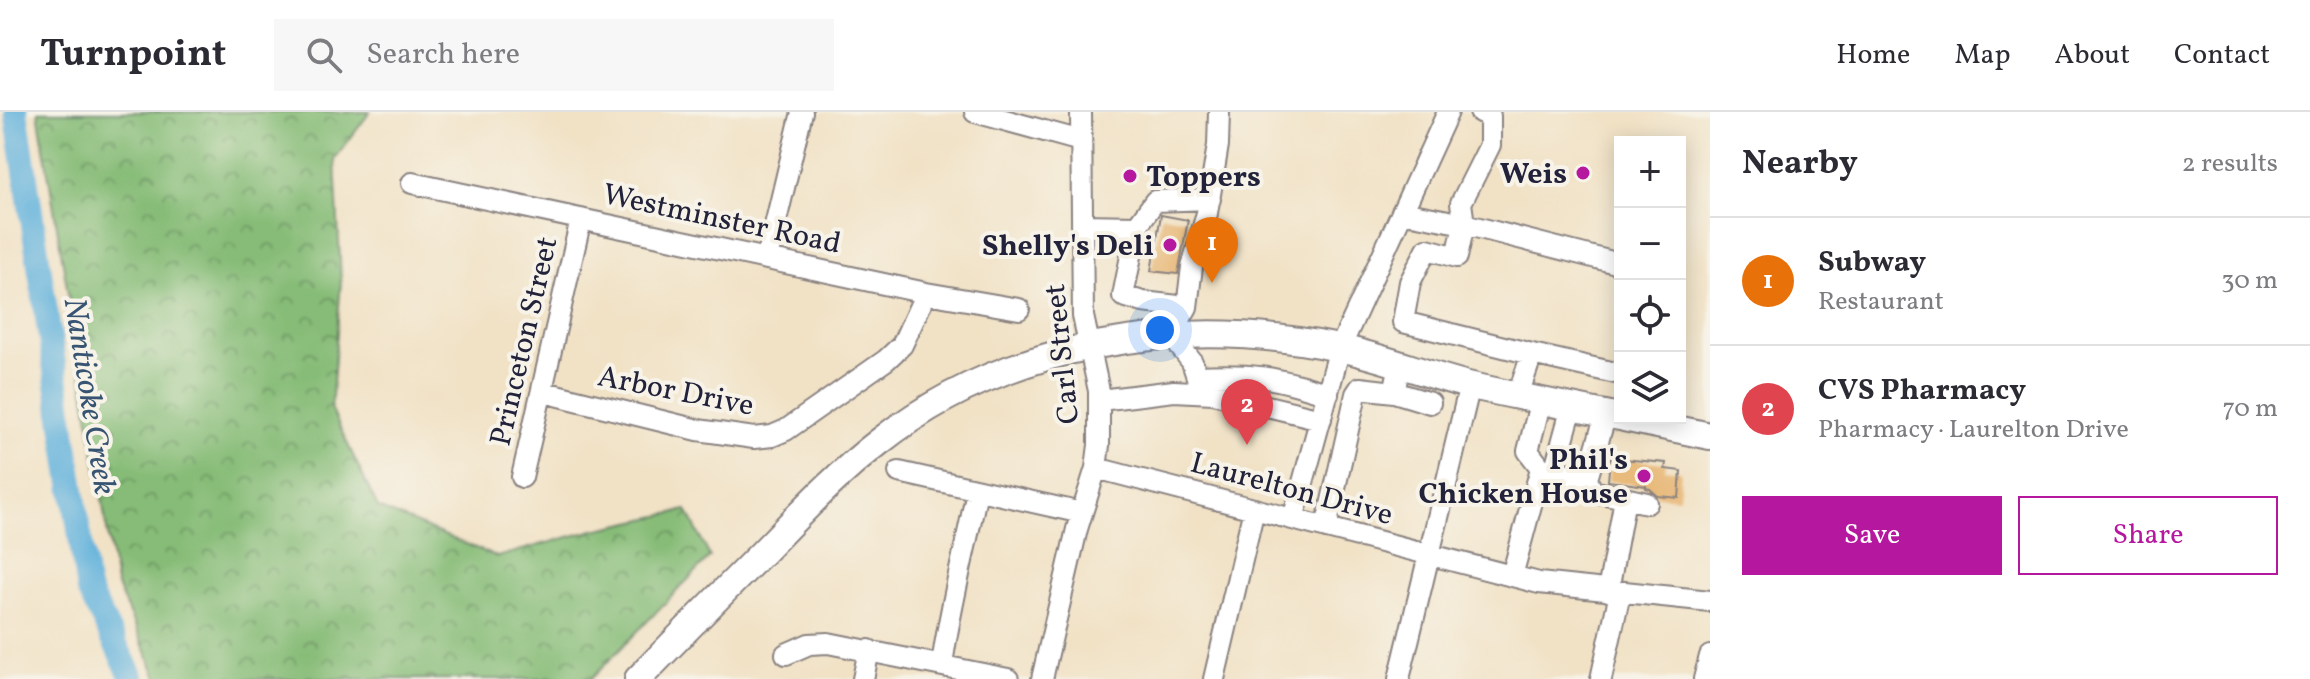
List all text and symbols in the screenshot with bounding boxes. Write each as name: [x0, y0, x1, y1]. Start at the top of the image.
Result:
search box: [274, 19, 834, 91]
text: Turnpoint: [40, 29, 226, 82]
icon: search: [302, 33, 346, 77]
text: Search here: [366, 34, 520, 76]
text: Home: [1836, 36, 1910, 75]
text: Map: [1954, 36, 2010, 75]
text: About: [2054, 36, 2130, 75]
text: Contact: [2174, 36, 2270, 75]
map controls: [1614, 136, 1686, 424]
button: +: [1614, 136, 1686, 208]
text: Nearby: [1742, 141, 1858, 188]
text: 2 results: [2182, 146, 2278, 182]
place label: Weis: [1500, 154, 1567, 196]
place label: Toppers: [1146, 157, 1261, 199]
marker: Weis: [1574, 164, 1592, 182]
marker: Toppers: [1121, 167, 1139, 185]
street label: Westminster Road: [599, 174, 844, 266]
button: −: [1614, 208, 1686, 280]
pin: 1: [1186, 217, 1238, 283]
place label: Shelly's Deli: [982, 226, 1154, 268]
street label: Princeton Street: [480, 233, 569, 450]
marker: Shelly's Deli: [1161, 236, 1179, 254]
text: Subway: [1818, 242, 1926, 284]
text: 1: [1763, 263, 1773, 299]
text: 30 m: [2221, 263, 2278, 299]
button: locate: [1614, 280, 1686, 352]
street label: Carl Street: [1035, 282, 1091, 426]
text: Restaurant: [1818, 284, 1944, 320]
water label: Nanticoke Creek: [51, 295, 125, 498]
your location: [1140, 310, 1180, 350]
button: layers: [1614, 352, 1686, 424]
street label: Arbor Drive: [594, 356, 757, 428]
text: CVS Pharmacy: [1818, 370, 2026, 412]
pin: 2: [1221, 379, 1273, 445]
text: 2: [1761, 391, 1775, 427]
text: 70 m: [2223, 391, 2278, 427]
text: Pharmacy · Laurelton Drive: [1818, 412, 2129, 448]
place label: Phil's Chicken House: [1419, 440, 1628, 516]
street label: Laurelton Drive: [1186, 443, 1397, 537]
marker: Phil's Chicken House: [1635, 467, 1653, 485]
button: Save: [1742, 496, 2002, 575]
button: Share: [2018, 496, 2278, 575]

